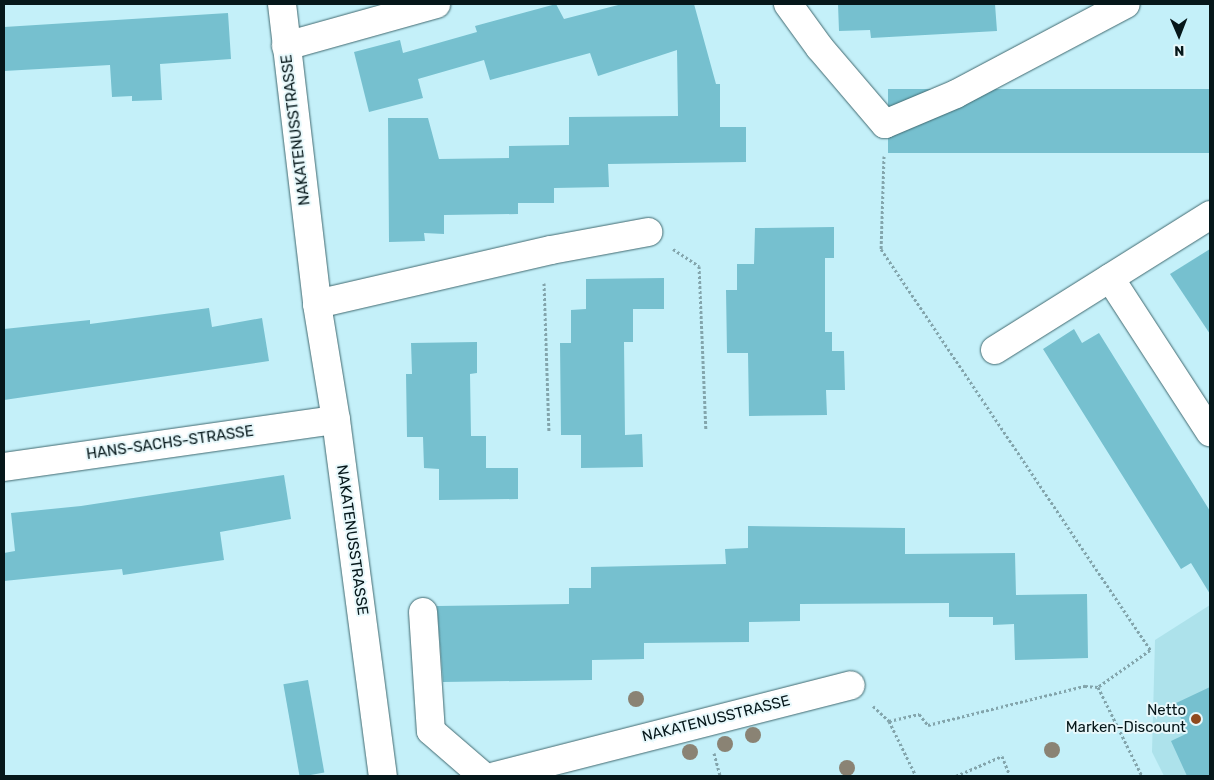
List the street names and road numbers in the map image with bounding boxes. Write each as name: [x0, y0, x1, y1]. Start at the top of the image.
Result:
street label: NAKATENUSSTRASSE: [278, 54, 314, 206]
street label: HANS-SACHS-STRASSE: [85, 422, 255, 464]
street label: NAKATENUSSTRASSE: [333, 464, 371, 616]
street label: NAKATENUSSTRASSE: [640, 692, 792, 746]

